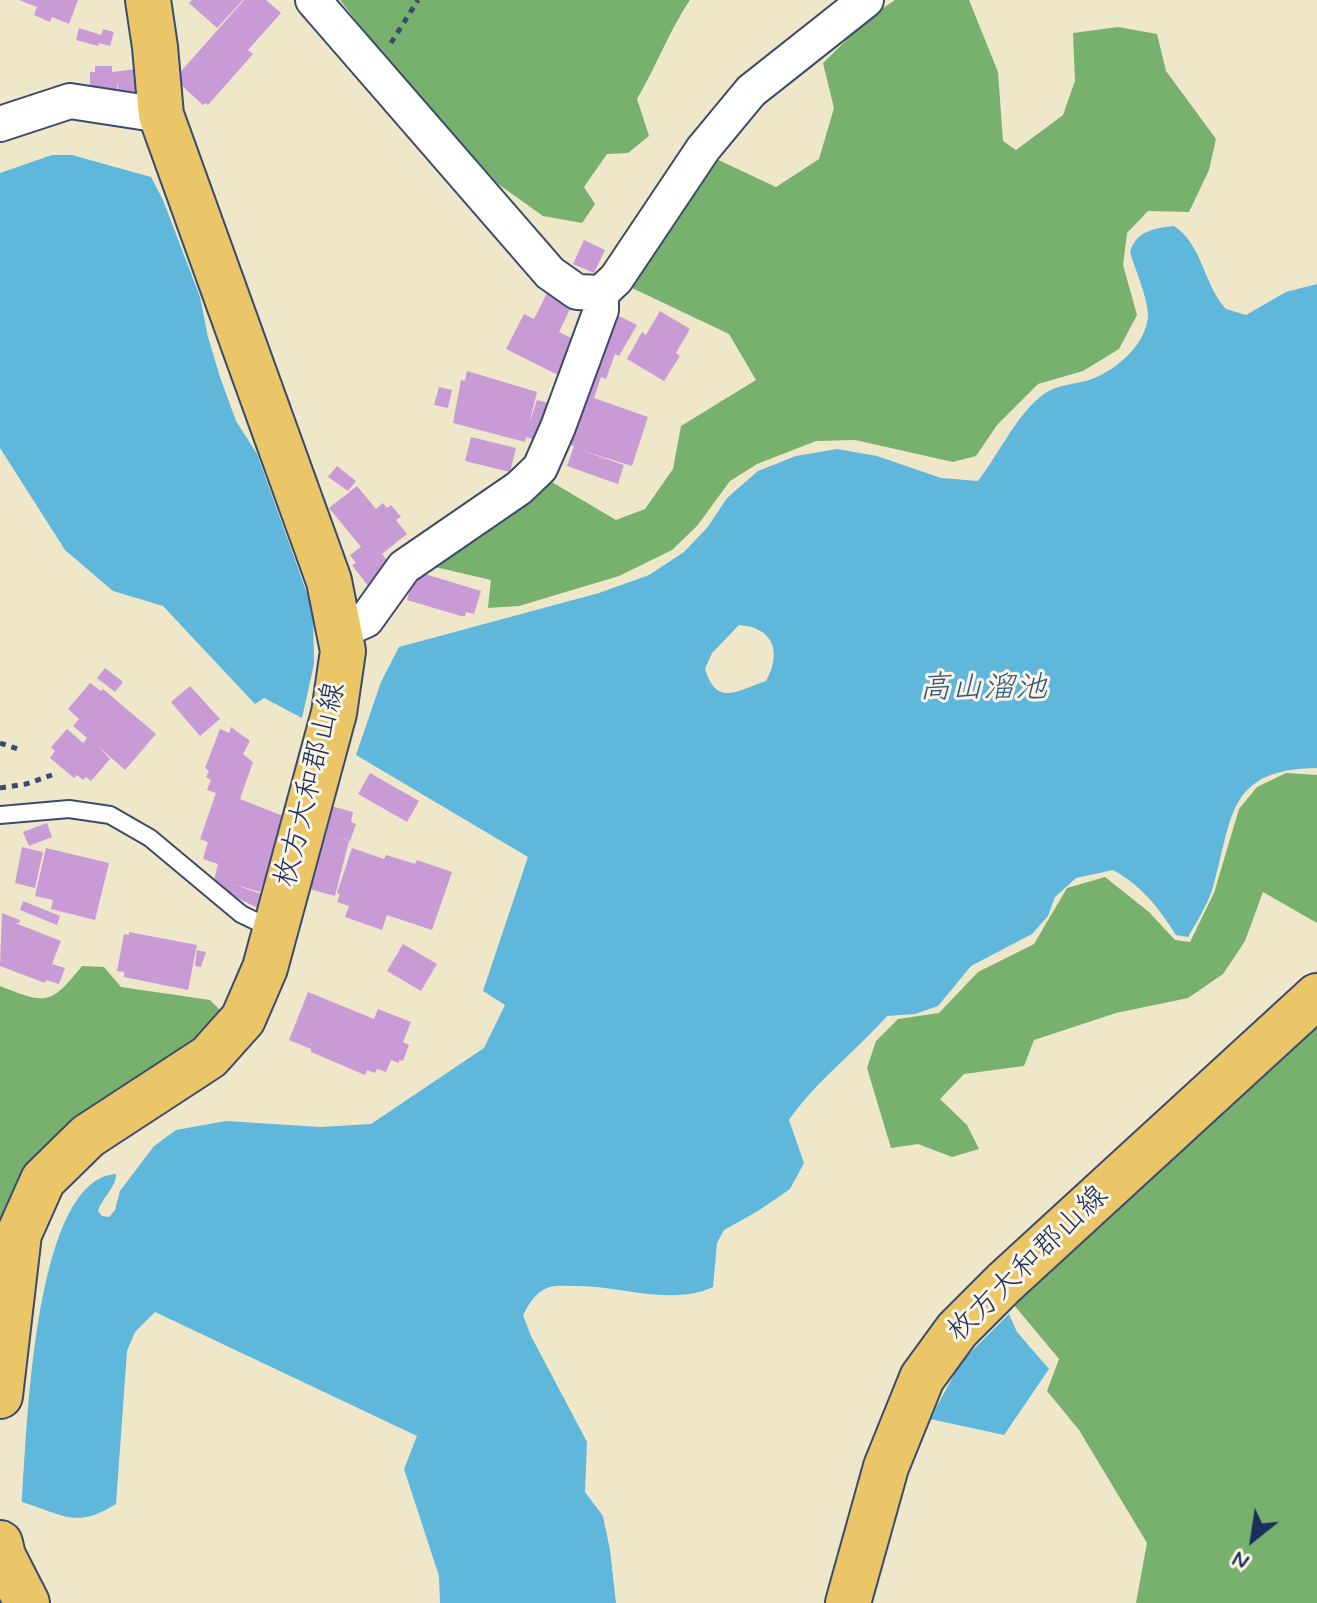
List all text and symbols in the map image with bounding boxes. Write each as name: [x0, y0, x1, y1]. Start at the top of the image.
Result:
water label: 高山溜池: [919, 671, 1047, 709]
street label: 枚方大和郡山線: [269, 679, 355, 891]
street label: 枚方大和郡山線: [941, 1179, 1117, 1351]
north arrow: [1213, 1499, 1293, 1579]
text: N: [1228, 1544, 1254, 1576]

